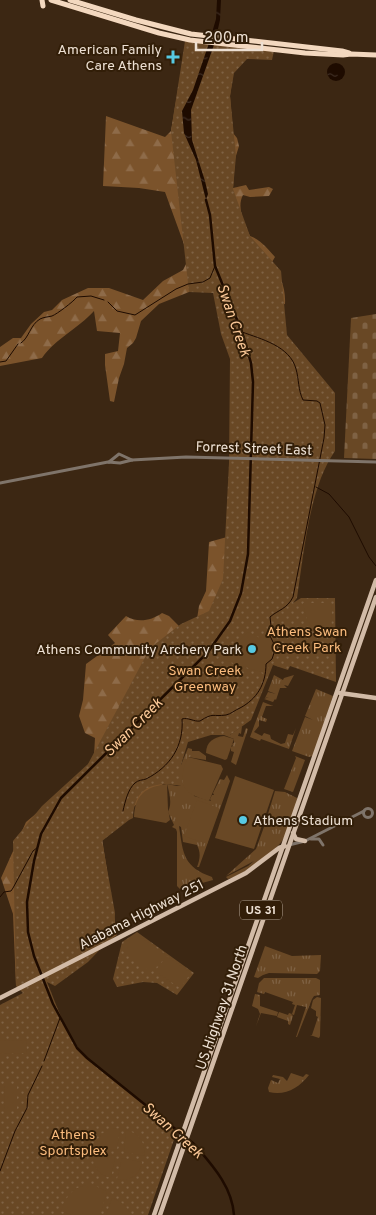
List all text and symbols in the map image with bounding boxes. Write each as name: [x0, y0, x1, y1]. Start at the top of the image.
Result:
scale bar: [196, 20, 262, 52]
text: 200 m: [204, 29, 249, 48]
place label: American Family Care Athens: [57, 42, 162, 75]
marker: American Family Care Athens: [166, 50, 180, 64]
water label: Swan Creek: [211, 282, 254, 360]
street label: Forrest Street East: [195, 439, 313, 460]
park label: Athens Swan Creek Park: [266, 624, 348, 657]
place label: Athens Community Archery Park: [36, 642, 242, 659]
marker: Athens Community Archery Park: [246, 643, 258, 655]
park label: Swan Creek Greenway: [168, 663, 242, 696]
water label: Swan Creek: [101, 694, 168, 762]
place label: Athens Stadium: [253, 813, 353, 830]
marker: Athens Stadium: [237, 814, 249, 826]
street label: Alabama Highway 251: [76, 876, 207, 954]
road number: US 31: [240, 900, 282, 920]
street label: US Highway 31 North: [193, 943, 252, 1072]
water label: Swan Creek: [138, 1099, 207, 1164]
park label: Athens Sportsplex: [39, 1127, 107, 1160]

